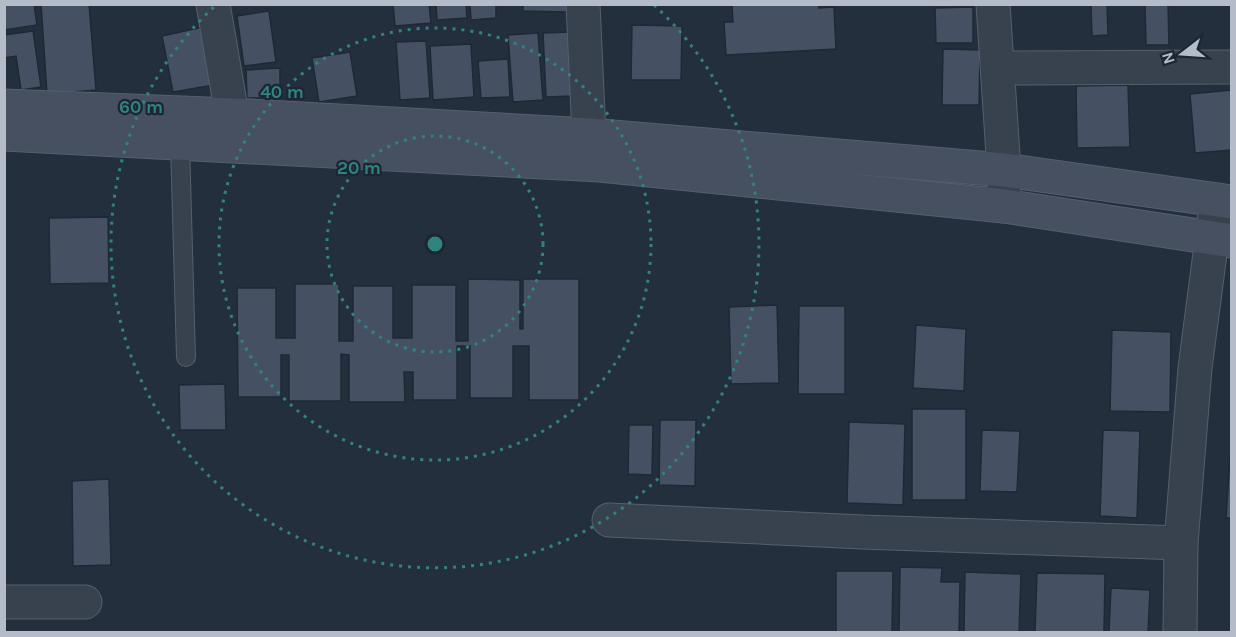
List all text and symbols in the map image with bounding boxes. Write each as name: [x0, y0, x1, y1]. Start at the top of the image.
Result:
north arrow: [1152, 24, 1212, 84]
text: N: [1157, 50, 1179, 67]
text: 40 m: [260, 81, 304, 103]
text: 60 m: [119, 96, 163, 118]
text: 20 m: [337, 157, 381, 179]
centre of rings: [425, 234, 445, 254]

